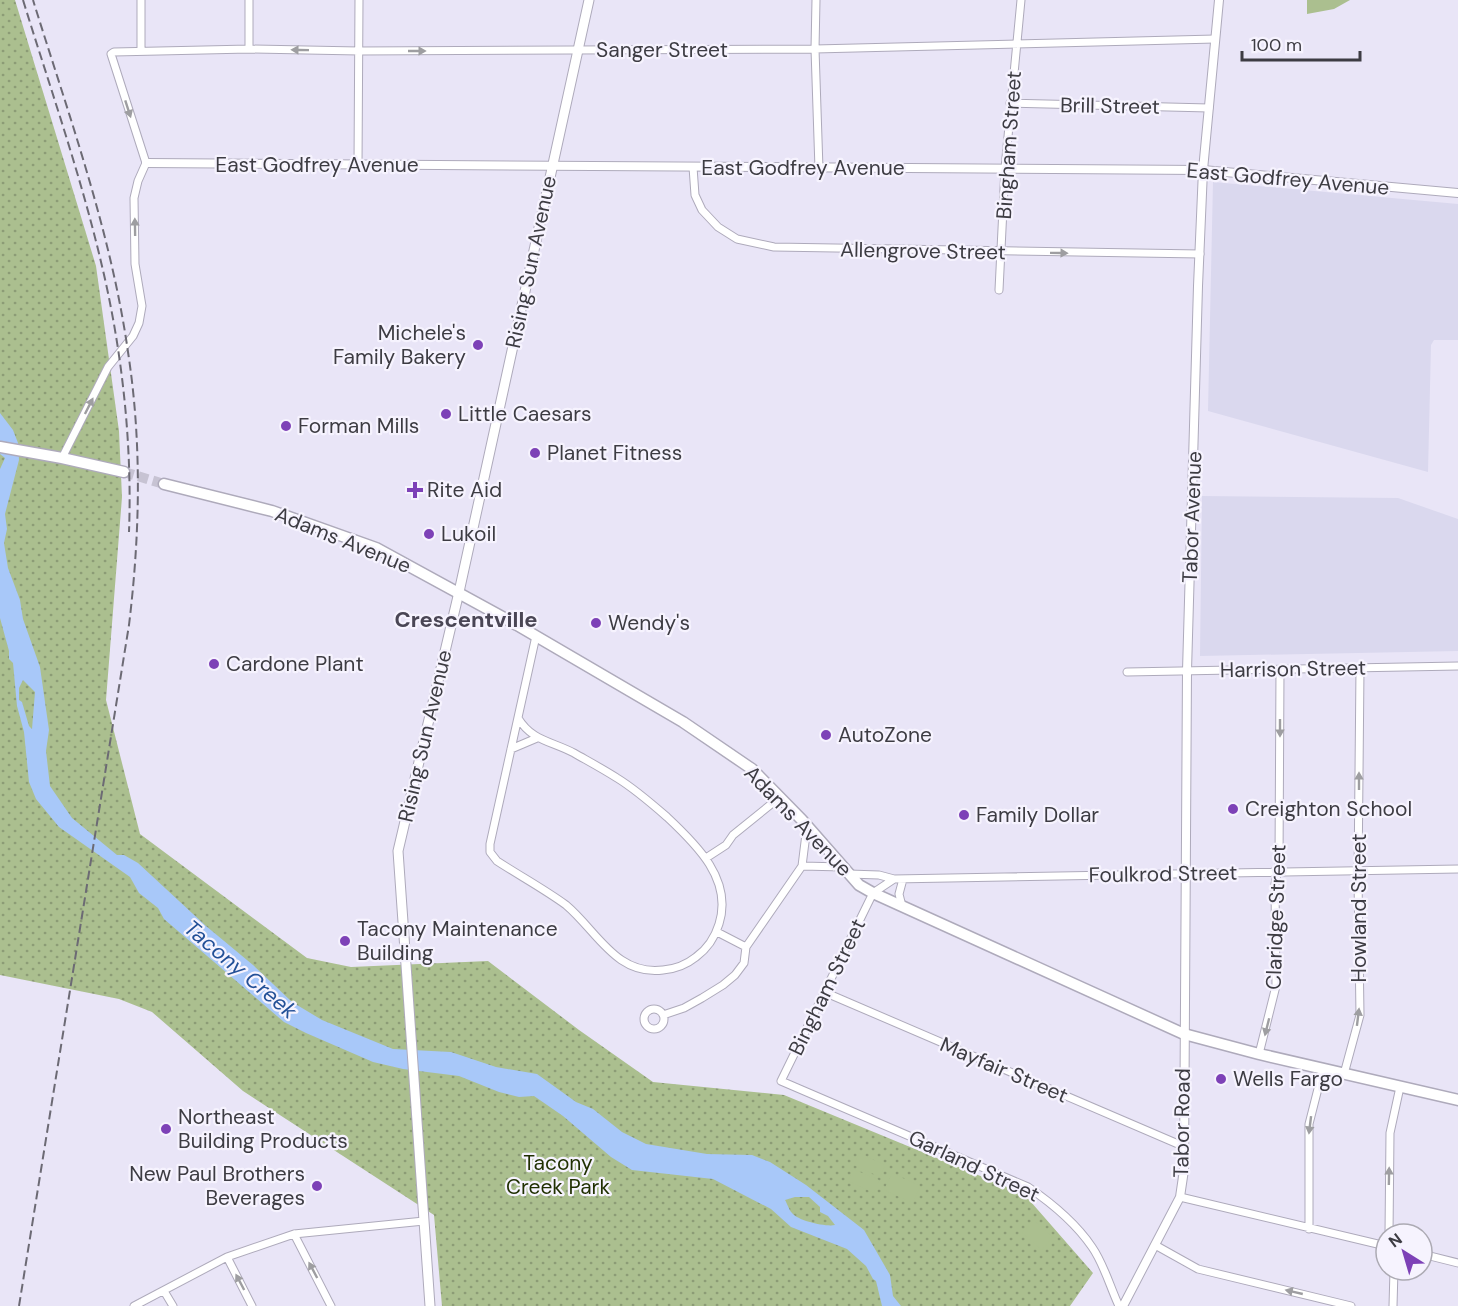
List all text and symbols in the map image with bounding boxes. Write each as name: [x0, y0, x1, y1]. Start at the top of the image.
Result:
scale bar: [1242, 24, 1360, 62]
text: 100 m: [1251, 33, 1302, 57]
street label: Sanger Street: [596, 36, 728, 64]
one-way arrow: [291, 45, 310, 55]
one-way arrow: [408, 46, 427, 56]
street label: Bingham Street: [990, 70, 1028, 220]
street label: Brill Street: [1060, 91, 1160, 121]
one-way arrow: [124, 100, 134, 118]
street label: East Godfrey Avenue: [215, 151, 419, 179]
street label: East Godfrey Avenue: [701, 154, 905, 182]
street label: East Godfrey Avenue: [1185, 156, 1391, 202]
street label: Rising Sun Avenue: [499, 173, 563, 351]
one-way arrow: [130, 217, 139, 236]
street label: Allengrove Street: [840, 236, 1006, 266]
one-way arrow: [1050, 248, 1069, 258]
place label: Michele's Family Bakery: [333, 319, 466, 371]
marker: Michele's Family Bakery: [471, 338, 485, 352]
one-way arrow: [83, 397, 93, 415]
place label: Little Caesars: [458, 400, 591, 428]
marker: Little Caesars: [439, 407, 453, 421]
place label: Forman Mills: [298, 412, 419, 440]
marker: Forman Mills: [279, 419, 293, 433]
place label: Planet Fitness: [547, 439, 682, 467]
marker: Planet Fitness: [528, 446, 542, 460]
street label: Tabor Avenue: [1176, 451, 1208, 583]
place label: Rite Aid: [427, 476, 502, 504]
marker: Rite Aid: [408, 483, 422, 497]
street label: Adams Avenue: [271, 500, 415, 580]
place label: Lukoil: [441, 520, 496, 548]
marker: Lukoil: [422, 527, 436, 541]
district label: Crescentville: [394, 605, 538, 634]
place label: Wendy's: [608, 609, 690, 637]
marker: Wendy's: [589, 616, 603, 630]
street label: Rising Sun Avenue: [392, 647, 458, 825]
place label: Cardone Plant: [226, 650, 364, 678]
street label: Harrison Street: [1220, 654, 1366, 684]
marker: Cardone Plant: [207, 657, 221, 671]
one-way arrow: [1275, 718, 1285, 737]
place label: AutoZone: [838, 721, 932, 749]
marker: AutoZone: [819, 728, 833, 742]
street label: Adams Avenue: [738, 759, 858, 883]
one-way arrow: [1354, 771, 1364, 790]
place label: Creighton School: [1245, 795, 1412, 823]
place label: Family Dollar: [976, 801, 1099, 829]
marker: Creighton School: [1226, 802, 1240, 816]
marker: Family Dollar: [957, 808, 971, 822]
street label: Howland Street: [1345, 834, 1373, 982]
street label: Claridge Street: [1259, 844, 1293, 990]
street label: Foulkrod Street: [1088, 859, 1238, 889]
water label: Tacony Creek: [178, 913, 304, 1026]
street label: Bingham Street: [782, 914, 872, 1060]
place label: Tacony Maintenance Building: [357, 915, 558, 967]
marker: Tacony Maintenance Building: [338, 934, 352, 948]
one-way arrow: [1354, 1008, 1363, 1027]
one-way arrow: [1261, 1017, 1271, 1036]
street label: Mayfair Street: [936, 1030, 1072, 1110]
place label: Wells Fargo: [1233, 1065, 1343, 1093]
street label: Tabor Road: [1167, 1068, 1197, 1178]
marker: Wells Fargo: [1214, 1072, 1228, 1086]
place label: Northeast Building Products: [178, 1103, 348, 1155]
one-way arrow: [1305, 1116, 1315, 1135]
marker: Northeast Building Products: [159, 1122, 173, 1136]
street label: Garland Street: [904, 1123, 1044, 1209]
park label: Tacony Creek Park: [506, 1149, 610, 1201]
place label: New Paul Brothers Beverages: [129, 1160, 305, 1212]
one-way arrow: [1384, 1166, 1394, 1185]
marker: New Paul Brothers Beverages: [310, 1179, 324, 1193]
north arrow: [1374, 1222, 1434, 1282]
text: N: [1384, 1229, 1406, 1252]
one-way arrow: [308, 1261, 318, 1279]
one-way arrow: [235, 1273, 245, 1290]
one-way arrow: [1285, 1287, 1303, 1297]

